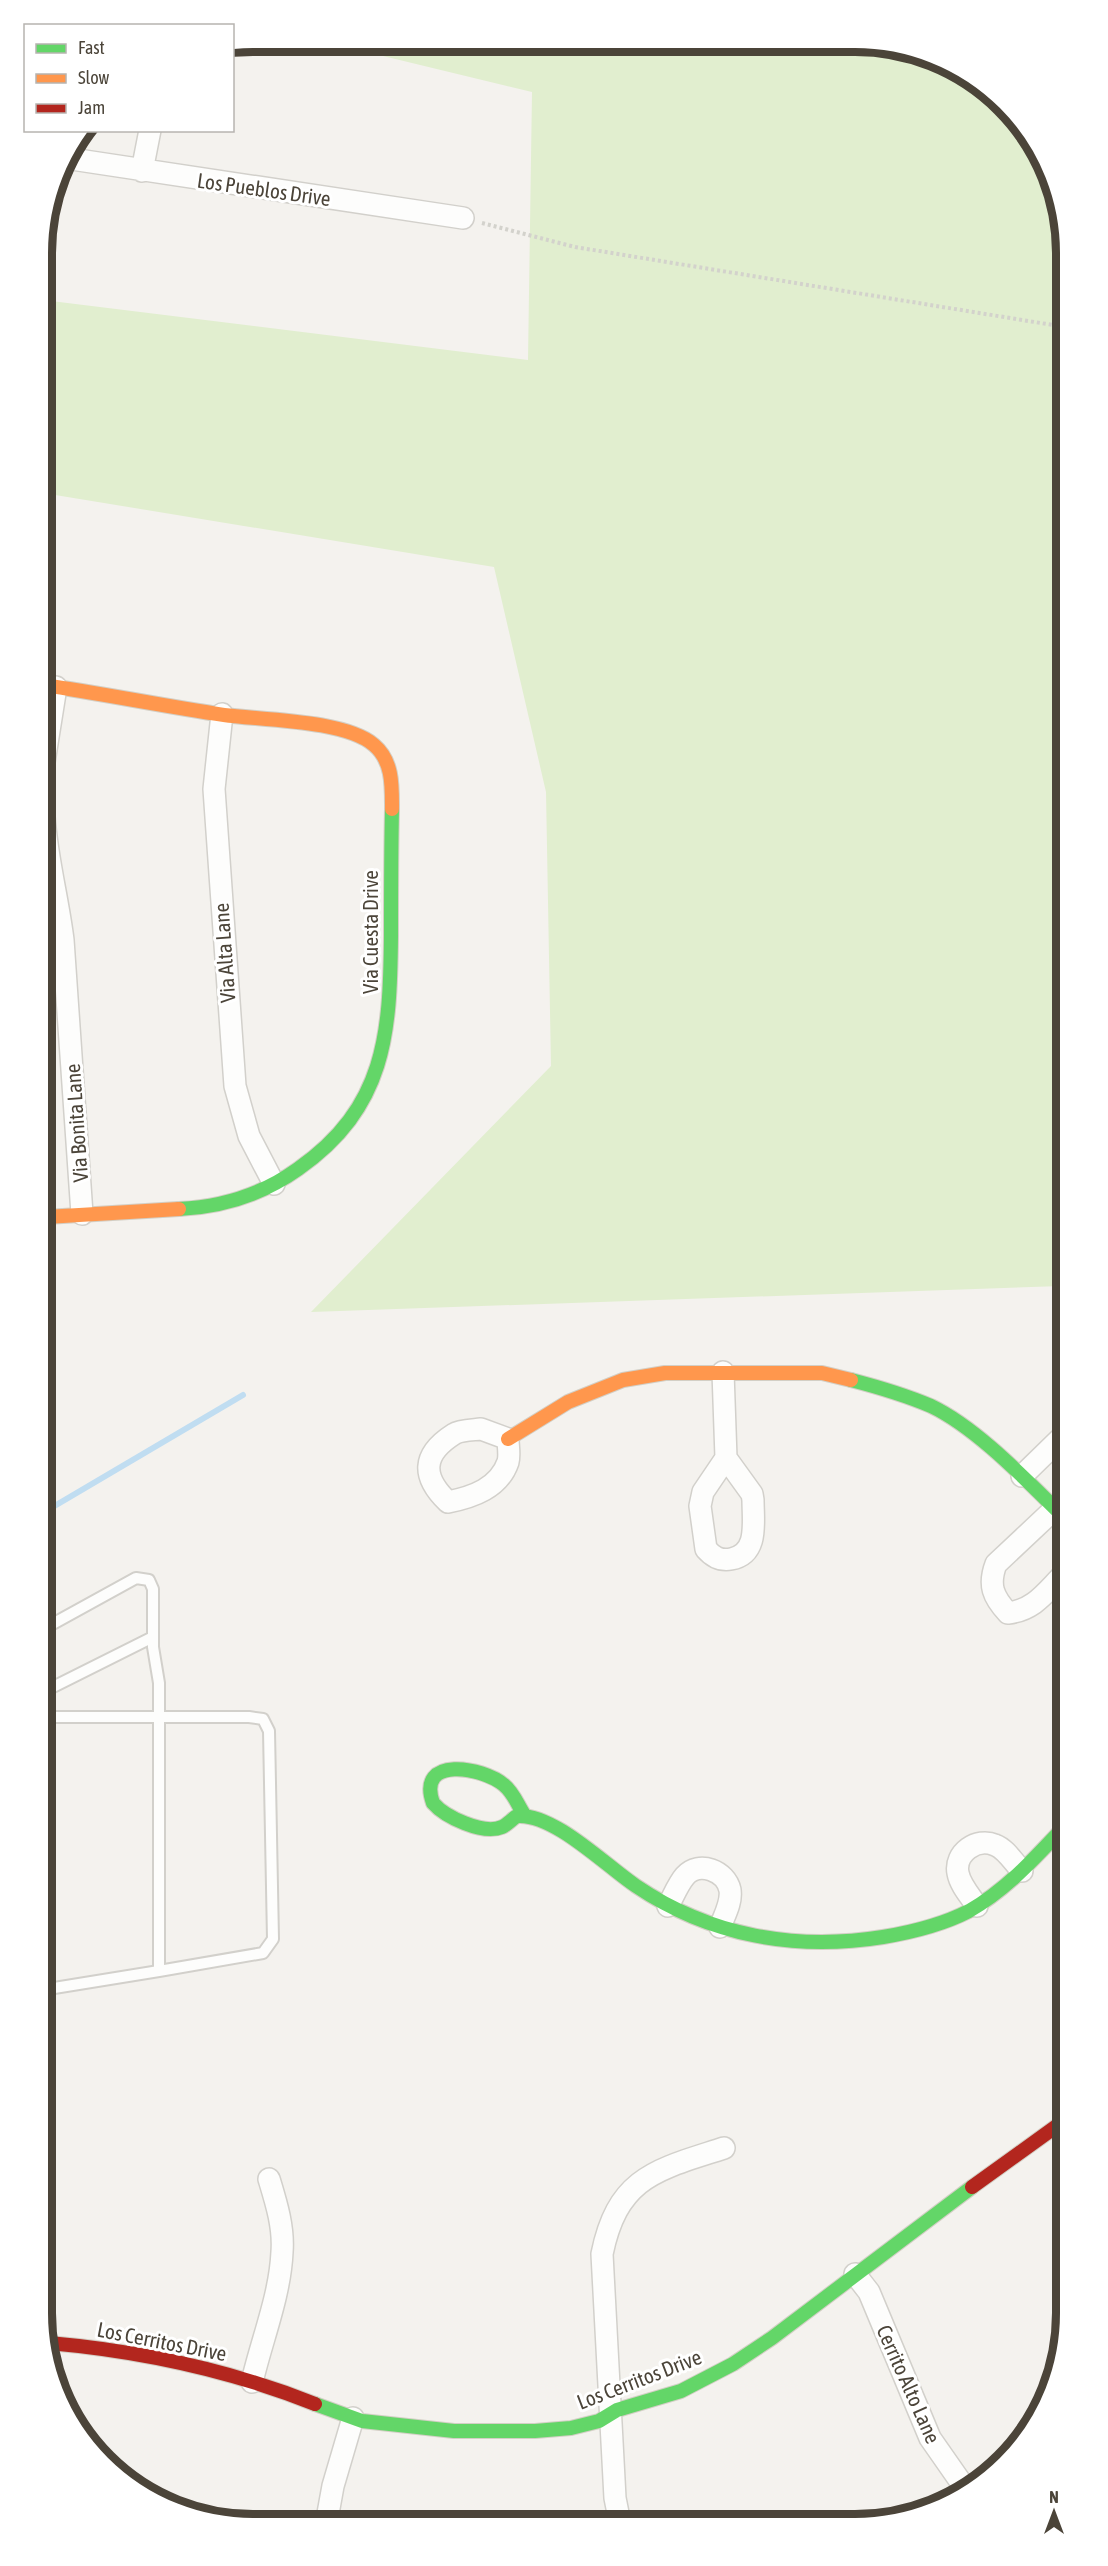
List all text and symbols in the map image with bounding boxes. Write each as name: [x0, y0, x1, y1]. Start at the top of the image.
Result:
legend: [24, 24, 234, 132]
text: Fast: [78, 37, 105, 58]
text: Slow: [78, 67, 109, 88]
text: Jam: [78, 97, 105, 118]
street label: Los Pueblos Drive: [196, 168, 332, 210]
street label: Via Cuesta Drive: [358, 870, 382, 994]
street label: Via Alta Lane: [209, 902, 239, 1004]
street label: Via Bonita Lane: [60, 1063, 92, 1183]
street label: Los Cerritos Drive: [95, 2317, 229, 2365]
street label: Cerrito Alto Lane: [872, 2321, 946, 2447]
street label: Los Cerritos Drive: [573, 2344, 705, 2414]
north arrow: [1024, 2482, 1084, 2542]
text: N: [1049, 2488, 1059, 2506]

